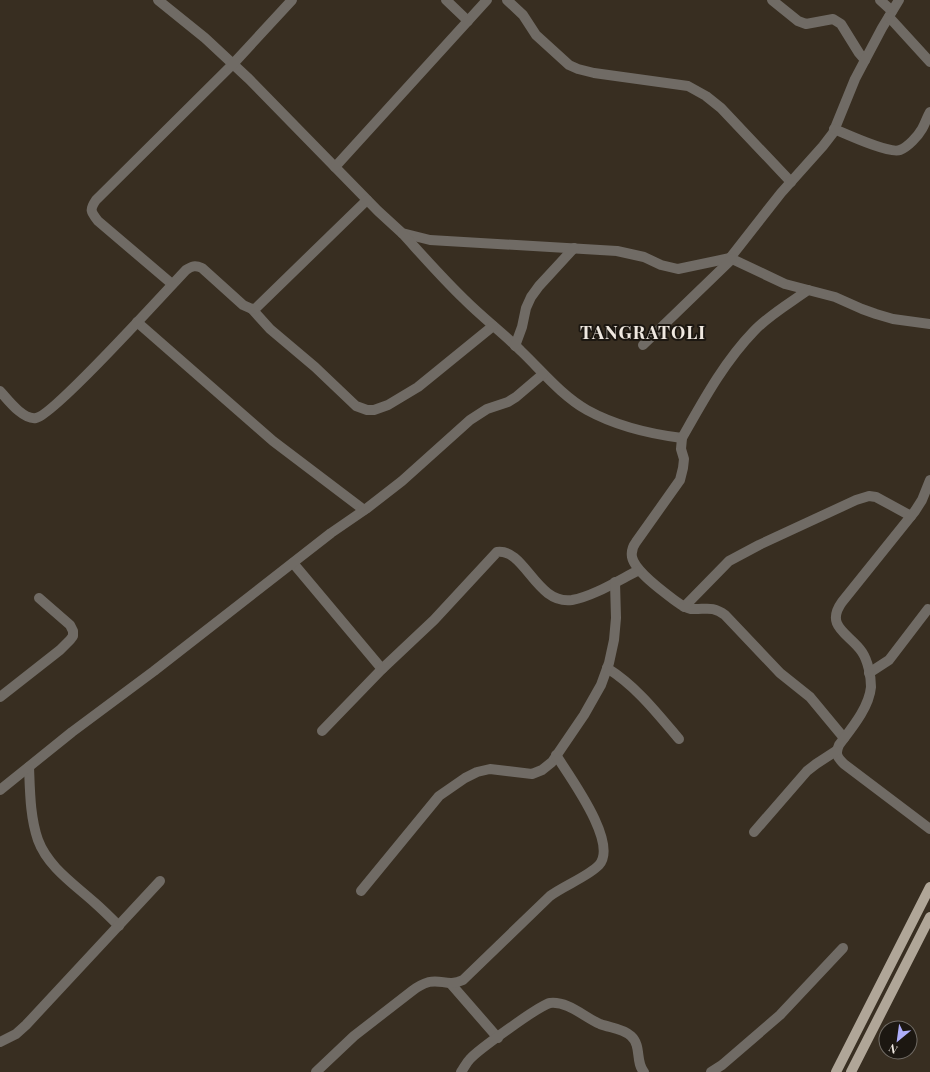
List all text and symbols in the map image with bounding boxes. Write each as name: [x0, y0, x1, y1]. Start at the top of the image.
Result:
district label: TANGRATOLI: [580, 320, 706, 344]
north arrow: [878, 1020, 918, 1060]
text: N: [886, 1041, 900, 1058]

